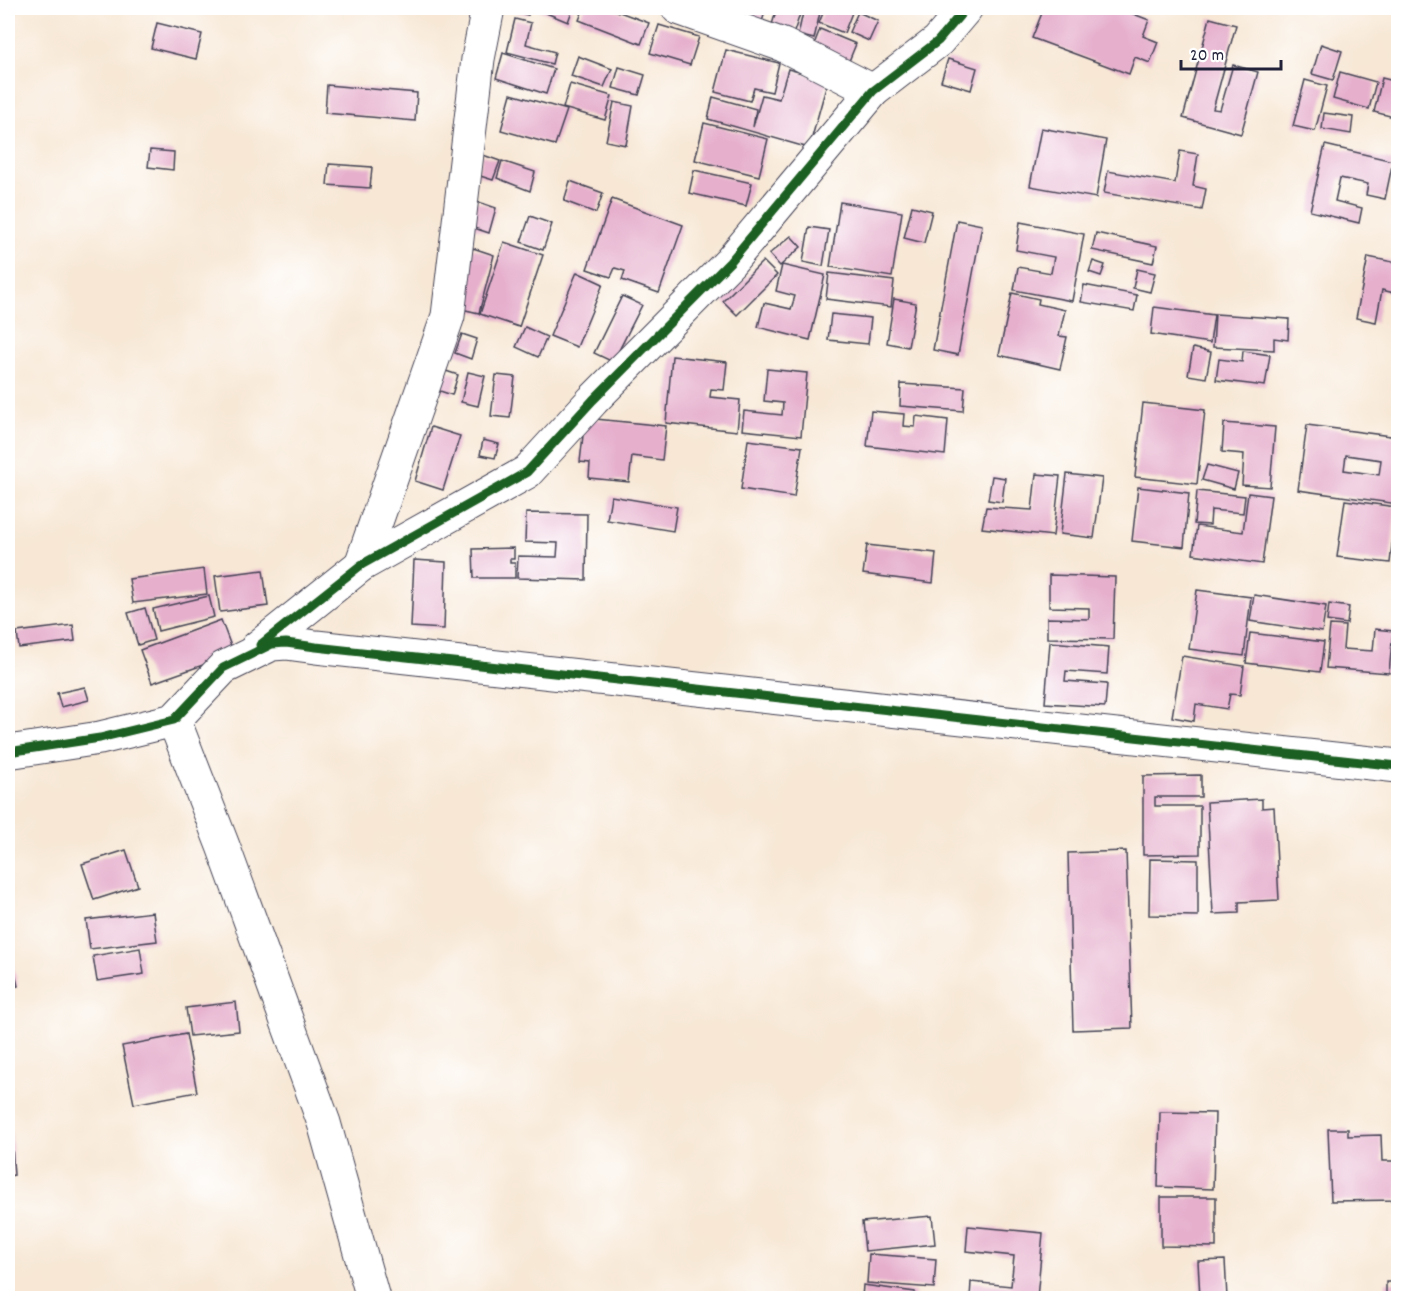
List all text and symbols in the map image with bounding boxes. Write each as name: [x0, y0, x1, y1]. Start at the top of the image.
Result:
scale bar: [1181, 33, 1282, 71]
text: 20 m: [1190, 44, 1224, 69]

